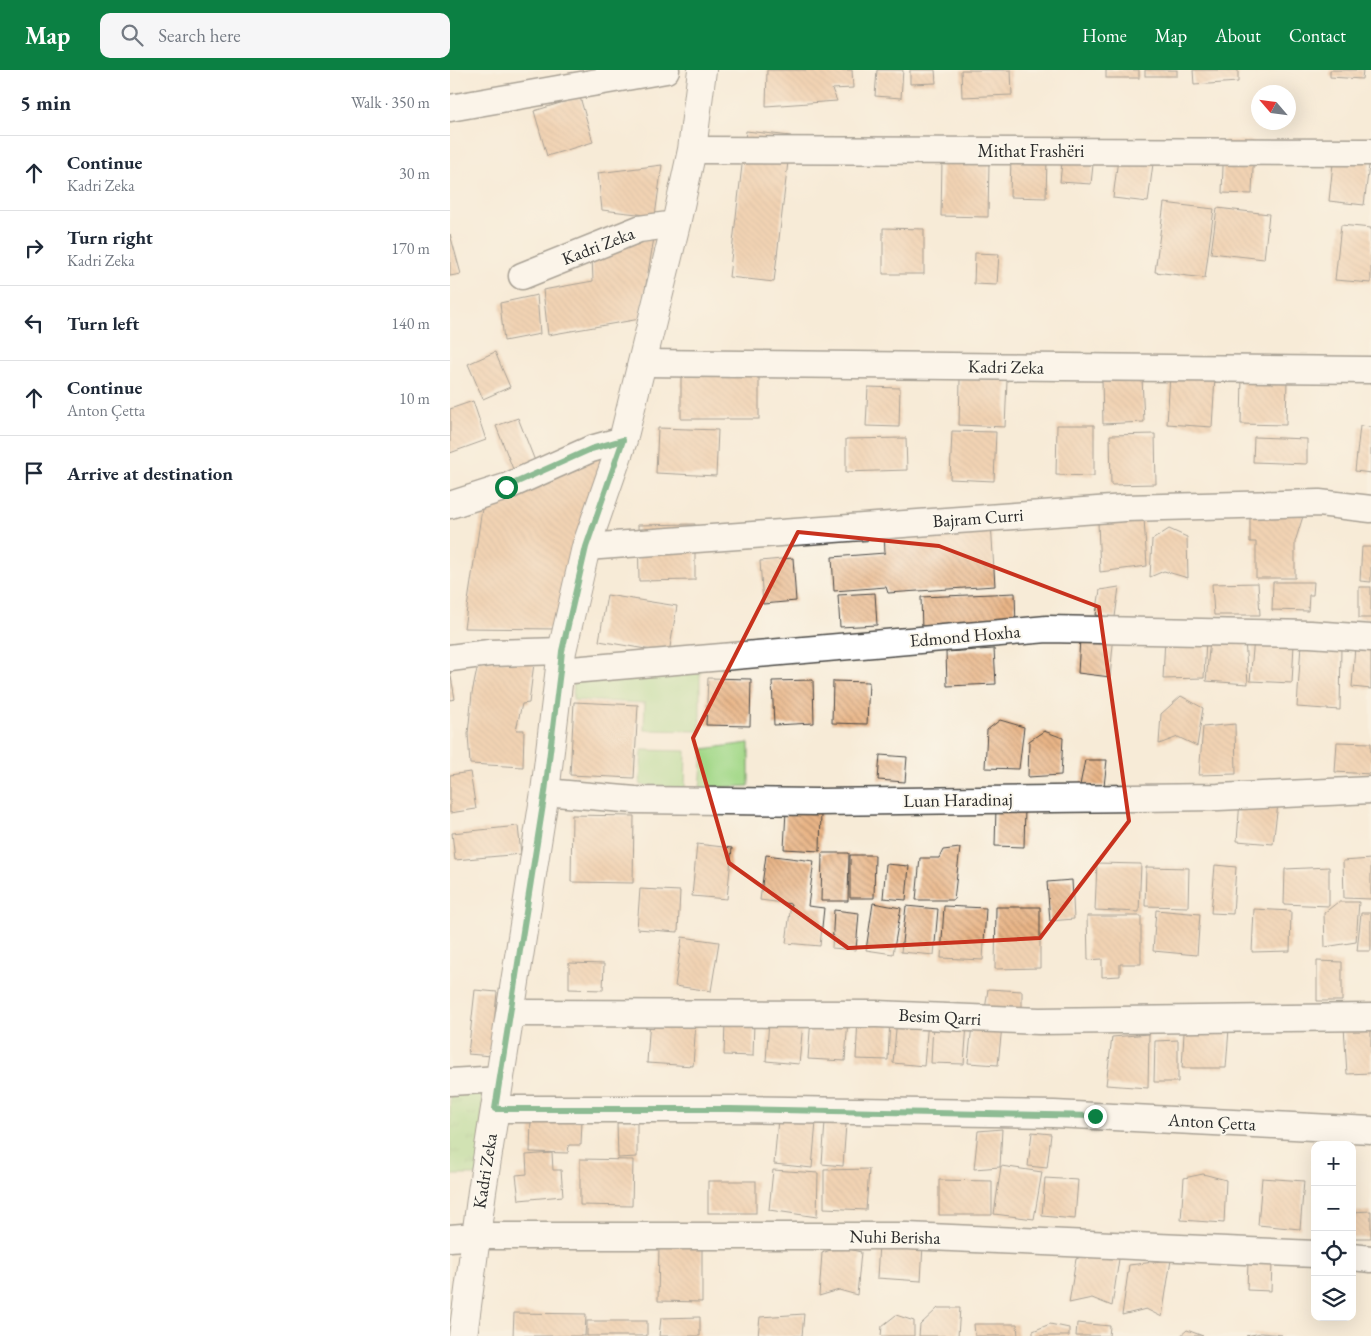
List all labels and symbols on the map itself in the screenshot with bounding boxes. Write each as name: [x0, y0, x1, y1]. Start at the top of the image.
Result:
north arrow: [1251, 85, 1296, 130]
street label: Mithat Frashëri: [978, 139, 1085, 162]
street label: Kadri Zeka: [558, 221, 638, 270]
street label: Kadri Zeka: [968, 354, 1045, 379]
route start: [495, 476, 518, 499]
street label: Bajram Curri: [932, 503, 1025, 532]
street label: Edmond Hoxha: [909, 619, 1022, 652]
street label: Luan Haradinaj: [903, 787, 1013, 812]
street label: Besim Qarri: [898, 1003, 983, 1030]
route end: [1084, 1105, 1107, 1128]
street label: Anton Çetta: [1167, 1108, 1257, 1135]
street label: Kadri Zeka: [467, 1131, 502, 1210]
street label: Nuhi Berisha: [849, 1224, 942, 1249]

